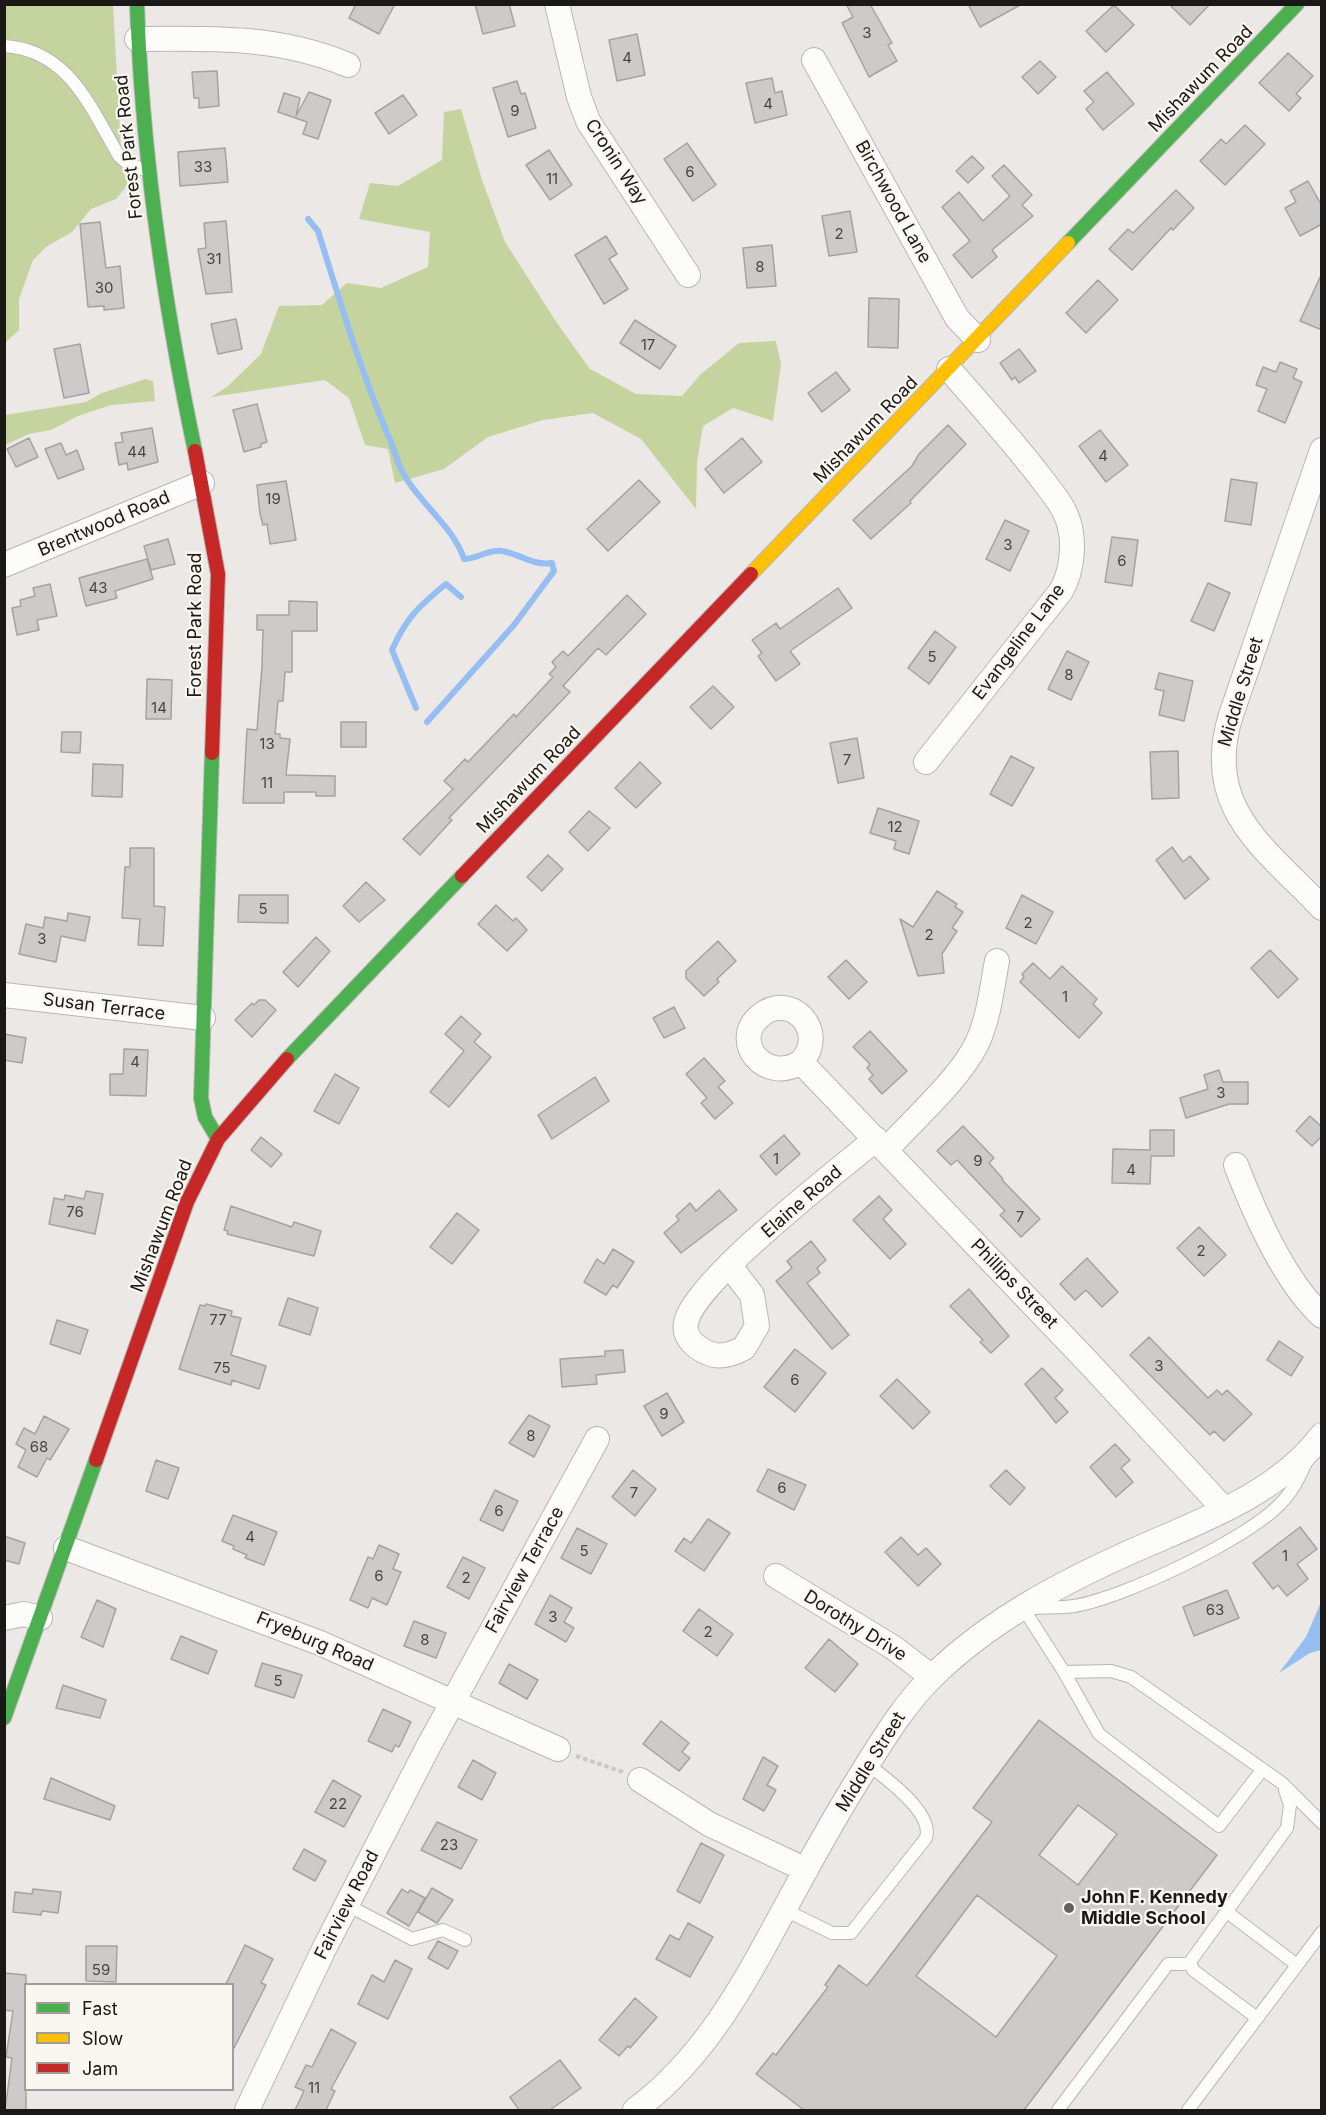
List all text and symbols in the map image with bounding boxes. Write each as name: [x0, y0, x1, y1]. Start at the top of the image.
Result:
street label: Mishawum Road: [1144, 21, 1258, 137]
house number: 3: [862, 24, 872, 42]
house number: 4: [622, 49, 632, 67]
street label: Forest Park Road: [111, 74, 147, 220]
house number: 4: [763, 95, 773, 113]
house number: 9: [510, 102, 520, 120]
street label: Cronin Way: [580, 115, 652, 209]
street label: Birchwood Lane: [850, 137, 936, 267]
house number: 33: [194, 158, 212, 176]
house number: 6: [685, 163, 695, 181]
house number: 11: [546, 170, 558, 188]
house number: 2: [834, 225, 844, 243]
house number: 31: [206, 250, 222, 268]
house number: 8: [755, 258, 765, 276]
house number: 30: [95, 279, 113, 297]
house number: 17: [641, 336, 655, 354]
street label: Mishawum Road: [809, 372, 923, 488]
house number: 44: [127, 443, 147, 461]
house number: 4: [1098, 447, 1108, 465]
street label: Brentwood Road: [35, 487, 173, 561]
house number: 19: [265, 490, 281, 508]
house number: 3: [1003, 536, 1013, 554]
street label: Forest Park Road: [185, 552, 207, 698]
house number: 6: [1117, 552, 1127, 570]
house number: 43: [89, 579, 107, 597]
street label: Evangeline Lane: [968, 580, 1070, 704]
street label: Middle Street: [1214, 635, 1268, 749]
house number: 5: [927, 648, 937, 666]
house number: 8: [1064, 666, 1074, 684]
house number: 14: [151, 699, 167, 717]
street label: Mishawum Road: [472, 722, 586, 838]
house number: 13: [259, 735, 275, 753]
house number: 7: [843, 751, 851, 769]
house number: 11: [261, 774, 273, 792]
house number: 12: [887, 818, 903, 836]
house number: 5: [258, 900, 268, 918]
house number: 2: [1023, 914, 1033, 932]
house number: 2: [924, 926, 934, 944]
house number: 3: [37, 930, 47, 948]
house number: 1: [1062, 988, 1068, 1006]
street label: Susan Terrace: [42, 989, 166, 1025]
house number: 4: [130, 1053, 140, 1071]
house number: 3: [1216, 1084, 1226, 1102]
house number: 1: [773, 1150, 779, 1168]
house number: 9: [973, 1152, 983, 1170]
street label: Mishawum Road: [127, 1157, 197, 1295]
street label: Elaine Road: [757, 1161, 847, 1243]
house number: 4: [1126, 1161, 1136, 1179]
house number: 76: [66, 1203, 84, 1221]
house number: 7: [1016, 1208, 1024, 1226]
street label: Phillips Street: [966, 1235, 1062, 1333]
house number: 2: [1196, 1242, 1206, 1260]
house number: 77: [209, 1311, 227, 1329]
house number: 3: [1154, 1357, 1164, 1375]
house number: 75: [213, 1359, 231, 1377]
house number: 6: [790, 1371, 800, 1389]
house number: 9: [659, 1405, 669, 1423]
house number: 8: [526, 1427, 536, 1445]
house number: 68: [30, 1438, 48, 1456]
house number: 6: [777, 1479, 787, 1497]
house number: 7: [630, 1484, 638, 1502]
house number: 6: [494, 1502, 504, 1520]
street label: Fairview Terrace: [481, 1503, 569, 1637]
house number: 4: [245, 1528, 255, 1546]
house number: 5: [579, 1542, 589, 1560]
house number: 1: [1282, 1547, 1288, 1565]
house number: 6: [374, 1567, 384, 1585]
house number: 2: [461, 1569, 471, 1587]
street label: Dorothy Drive: [800, 1586, 910, 1666]
house number: 63: [1206, 1601, 1224, 1619]
street label: Fryeburg Road: [253, 1608, 377, 1676]
house number: 3: [548, 1608, 558, 1626]
house number: 2: [703, 1623, 713, 1641]
house number: 8: [420, 1631, 430, 1649]
house number: 5: [273, 1672, 283, 1690]
street label: Middle Street: [832, 1708, 910, 1816]
house number: 22: [329, 1795, 347, 1813]
house number: 23: [440, 1836, 458, 1854]
street label: Fairview Road: [310, 1847, 384, 1963]
place label: John F. Kennedy Middle School: [1081, 1887, 1228, 1930]
marker: John F. Kennedy Middle School: [1062, 1901, 1076, 1915]
house number: 59: [92, 1961, 110, 1979]
legend: [24, 1983, 234, 2091]
text: Fast: [82, 1998, 118, 2019]
text: Slow: [82, 2028, 123, 2049]
text: Jam: [82, 2058, 118, 2079]
house number: 11: [308, 2079, 320, 2097]

